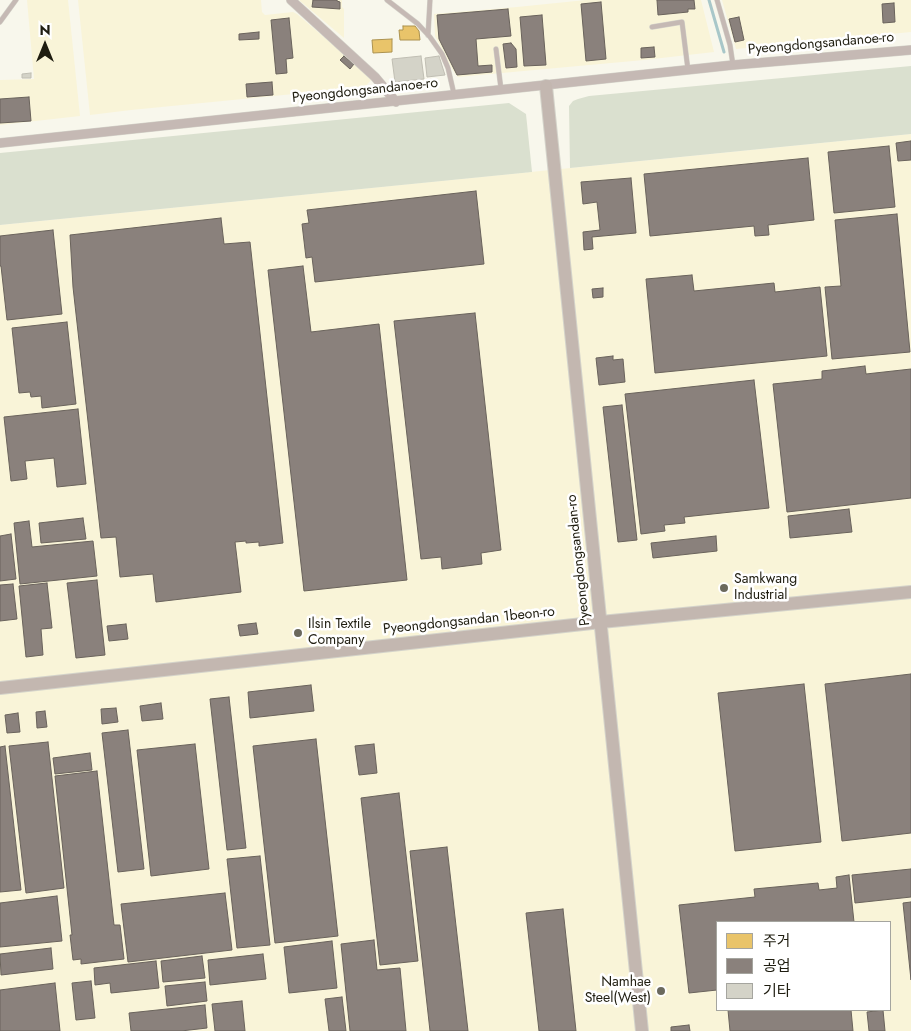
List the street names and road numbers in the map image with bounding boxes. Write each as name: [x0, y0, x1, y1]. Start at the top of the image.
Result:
street label: Pyeongdongsandanoe-ro: [747, 29, 895, 59]
street label: Pyeongdongsandanoe-ro: [291, 75, 439, 107]
street label: Pyeongdongsandan-ro: [564, 494, 594, 626]
street label: Pyeongdongsandan 1beon-ro: [382, 604, 556, 638]

